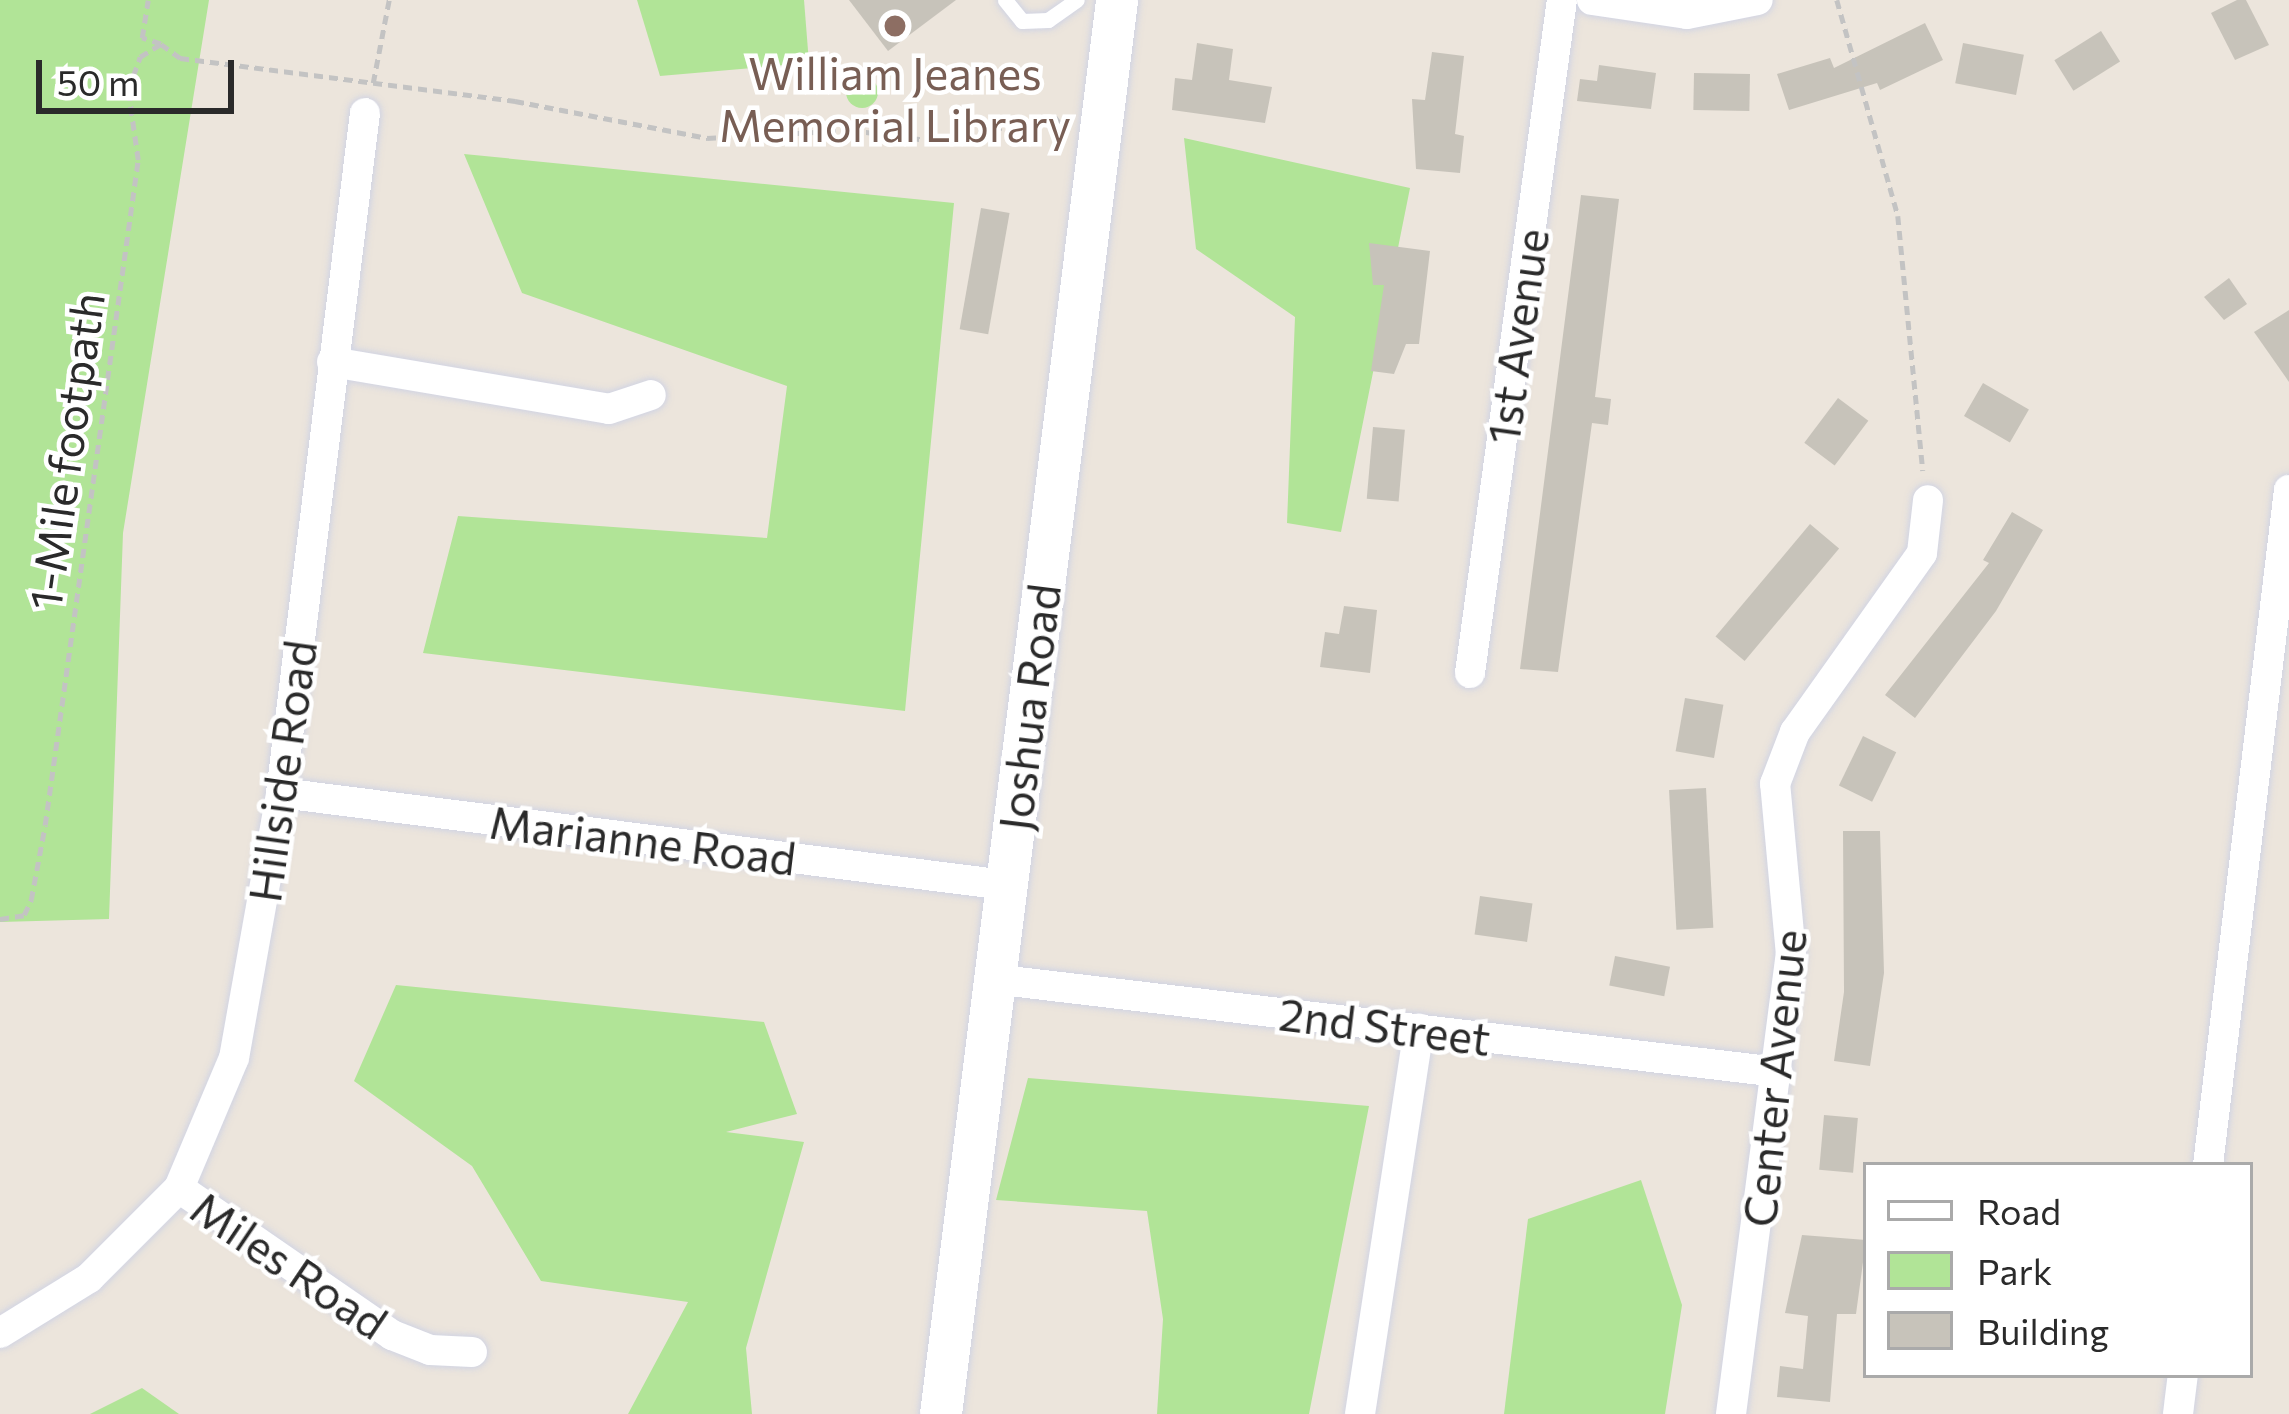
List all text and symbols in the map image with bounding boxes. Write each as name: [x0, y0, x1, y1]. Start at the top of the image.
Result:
marker: William Jeanes Memorial Library: [882, 13, 908, 39]
scale bar: [42, 36, 240, 110]
place label: William Jeanes Memorial Library: [719, 45, 1071, 151]
text: 50 m: [57, 59, 139, 103]
street label: 1st Avenue: [1474, 225, 1558, 447]
street label: 1-Mile footpath: [16, 289, 114, 613]
street label: Joshua Road: [986, 581, 1070, 833]
street label: Hillside Road: [236, 637, 326, 905]
street label: Marianne Road: [487, 793, 799, 885]
street label: Center Avenue: [1731, 927, 1815, 1229]
street label: 2nd Street: [1276, 985, 1494, 1065]
legend: [1863, 1162, 2253, 1378]
street label: Miles Road: [182, 1179, 398, 1349]
text: Road: [1977, 1188, 2061, 1232]
text: Park: [1977, 1248, 2052, 1292]
text: Building: [1977, 1308, 2109, 1352]

